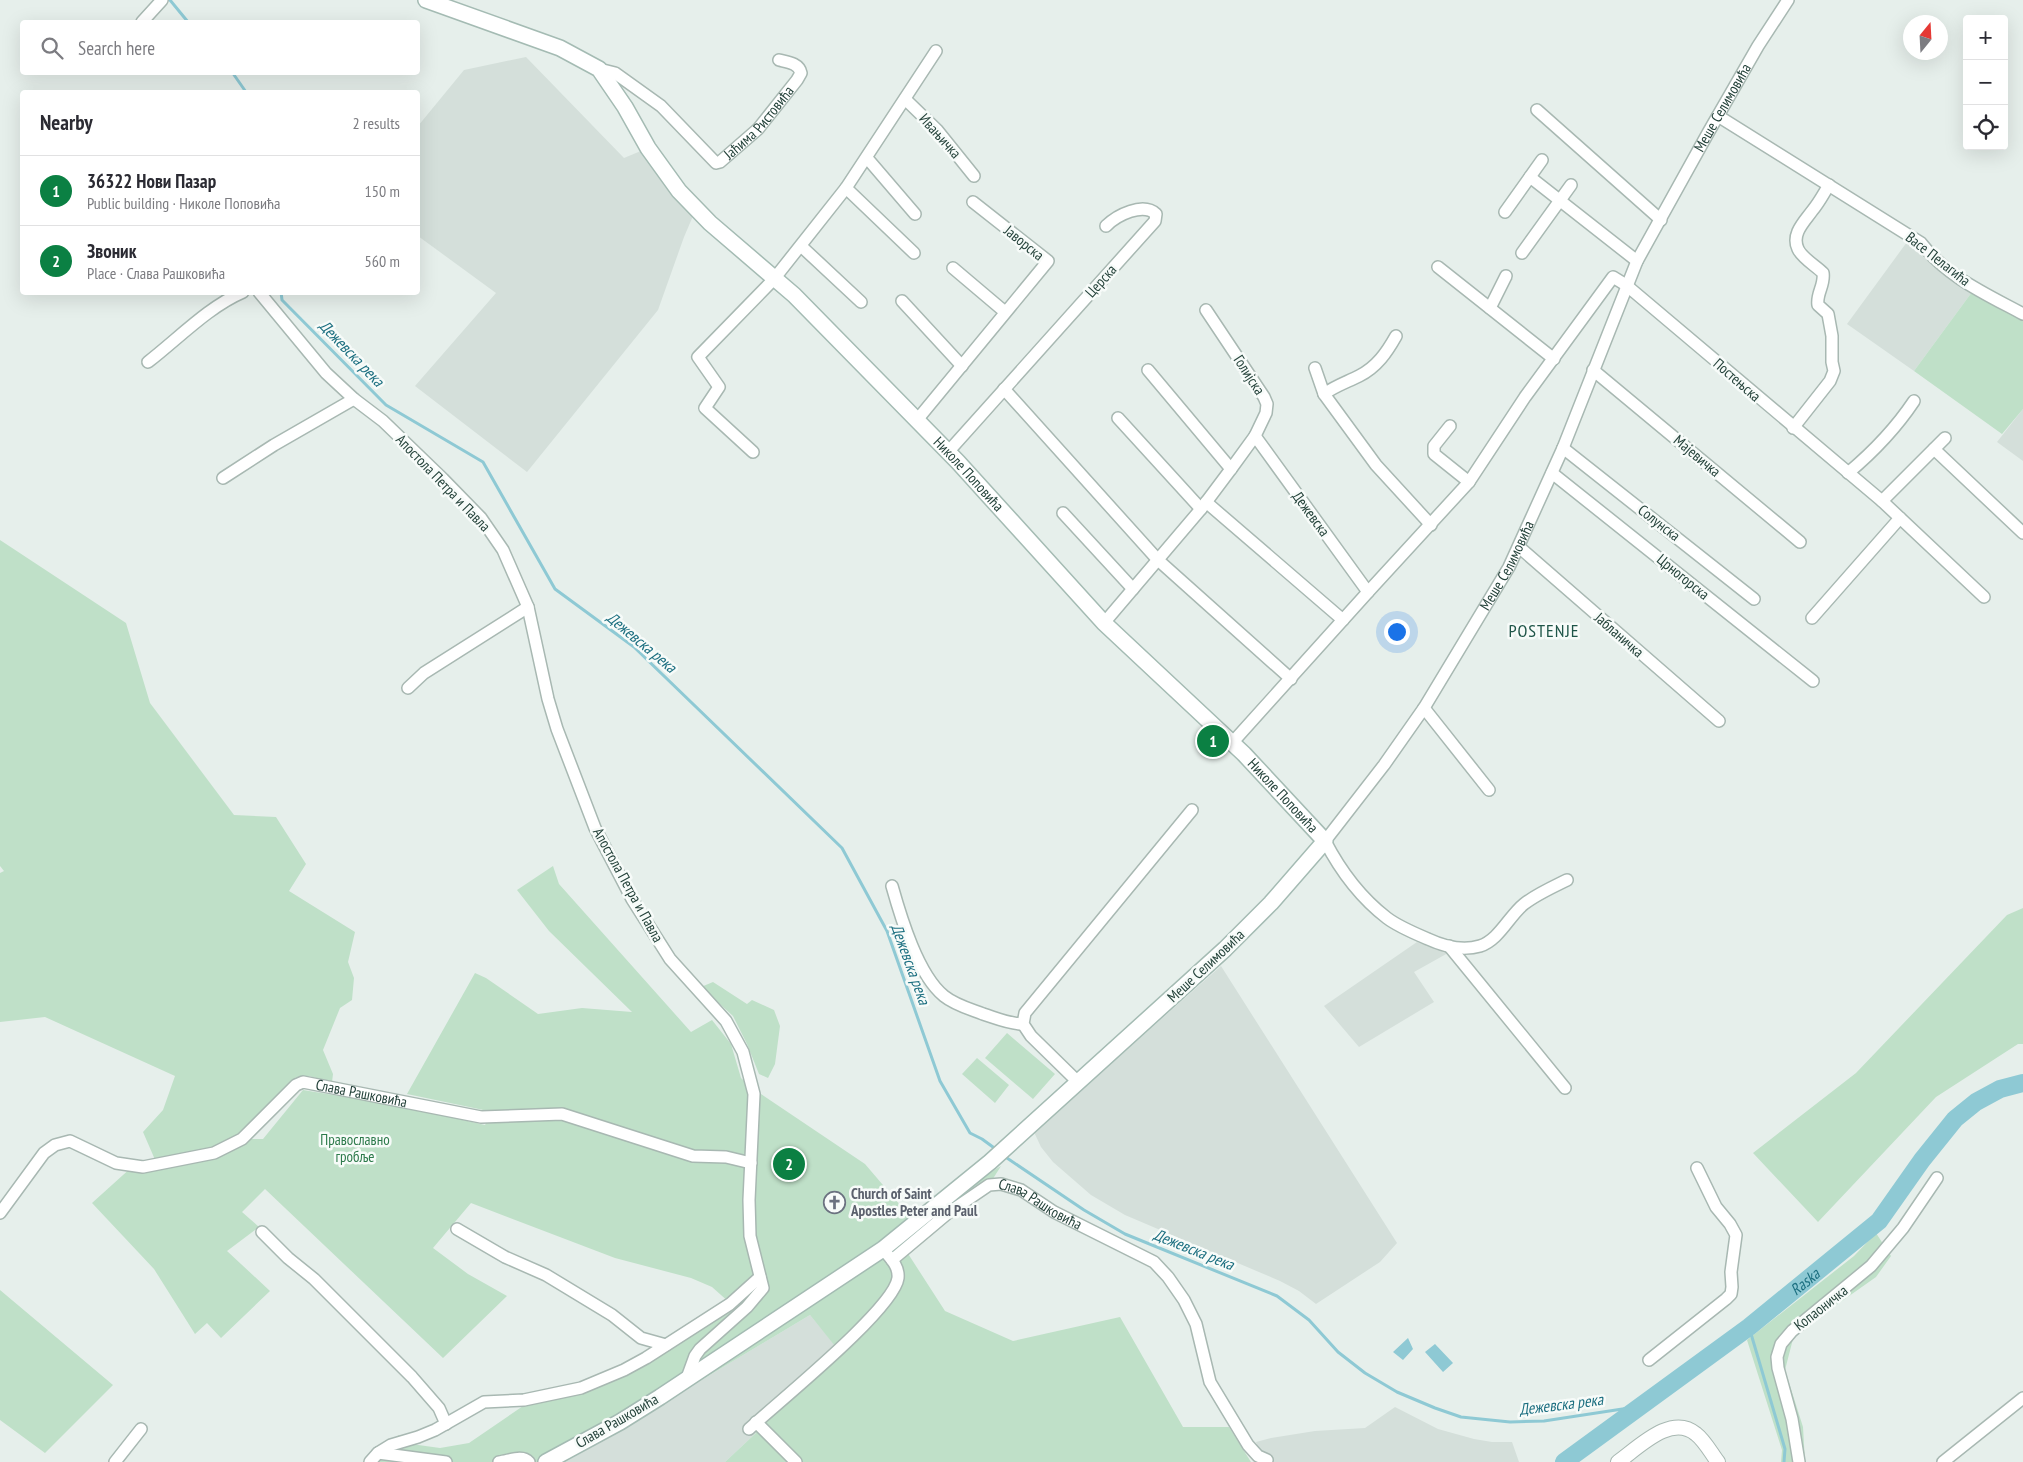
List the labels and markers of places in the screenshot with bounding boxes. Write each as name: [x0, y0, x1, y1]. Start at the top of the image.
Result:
pin: 1: [1197, 722, 1229, 760]
pin: 2: [773, 1145, 805, 1183]
place label: Church of Saint Apostles Peter and Paul: [850, 1184, 978, 1220]
church icon: Church of Saint Apostles Peter and Paul: [823, 1191, 847, 1215]

